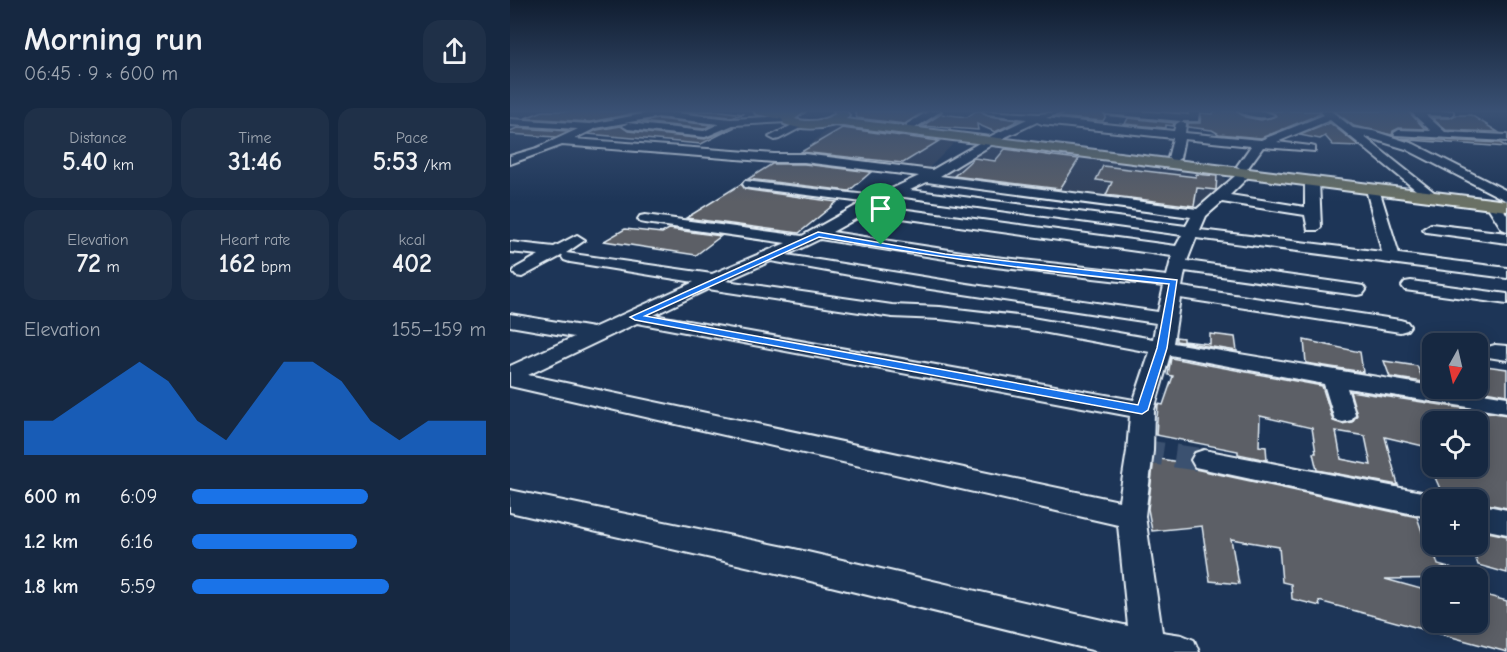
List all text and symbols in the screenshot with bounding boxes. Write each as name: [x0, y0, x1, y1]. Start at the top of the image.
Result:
text: Morning run: [24, 20, 203, 58]
button: share: [423, 20, 486, 83]
text: 06:45 · 9 × 600 m: [24, 62, 178, 85]
text: Distance: [69, 129, 127, 147]
text: Time: [238, 129, 272, 147]
text: Pace: [396, 129, 428, 147]
text: 5.40: [62, 147, 108, 177]
text: 31:46: [228, 147, 282, 177]
text: 5:53: [372, 147, 418, 177]
text: km: [108, 156, 134, 174]
text: /km: [418, 156, 452, 174]
pin: [855, 183, 906, 245]
icon: arrive: [864, 192, 897, 225]
text: Elevation: [67, 231, 129, 249]
text: Heart rate: [220, 231, 290, 249]
text: kcal: [399, 231, 425, 249]
text: 72: [76, 249, 101, 279]
text: 162: [219, 249, 256, 279]
text: 402: [392, 249, 432, 279]
text: m: [101, 258, 120, 276]
text: bpm: [256, 258, 291, 276]
text: Elevation: [24, 318, 101, 341]
text: 155–159 m: [392, 318, 486, 341]
north arrow: [1422, 333, 1488, 399]
map controls: [1422, 333, 1488, 633]
button: locate: [1422, 411, 1488, 477]
text: 600 m: [24, 485, 80, 508]
text: 6:09: [120, 485, 157, 508]
button: +: [1422, 489, 1488, 555]
text: 1.2 km: [24, 530, 78, 553]
text: 6:16: [120, 530, 153, 553]
button: −: [1422, 567, 1488, 633]
text: 1.8 km: [24, 575, 79, 598]
text: 5:59: [120, 575, 156, 598]

